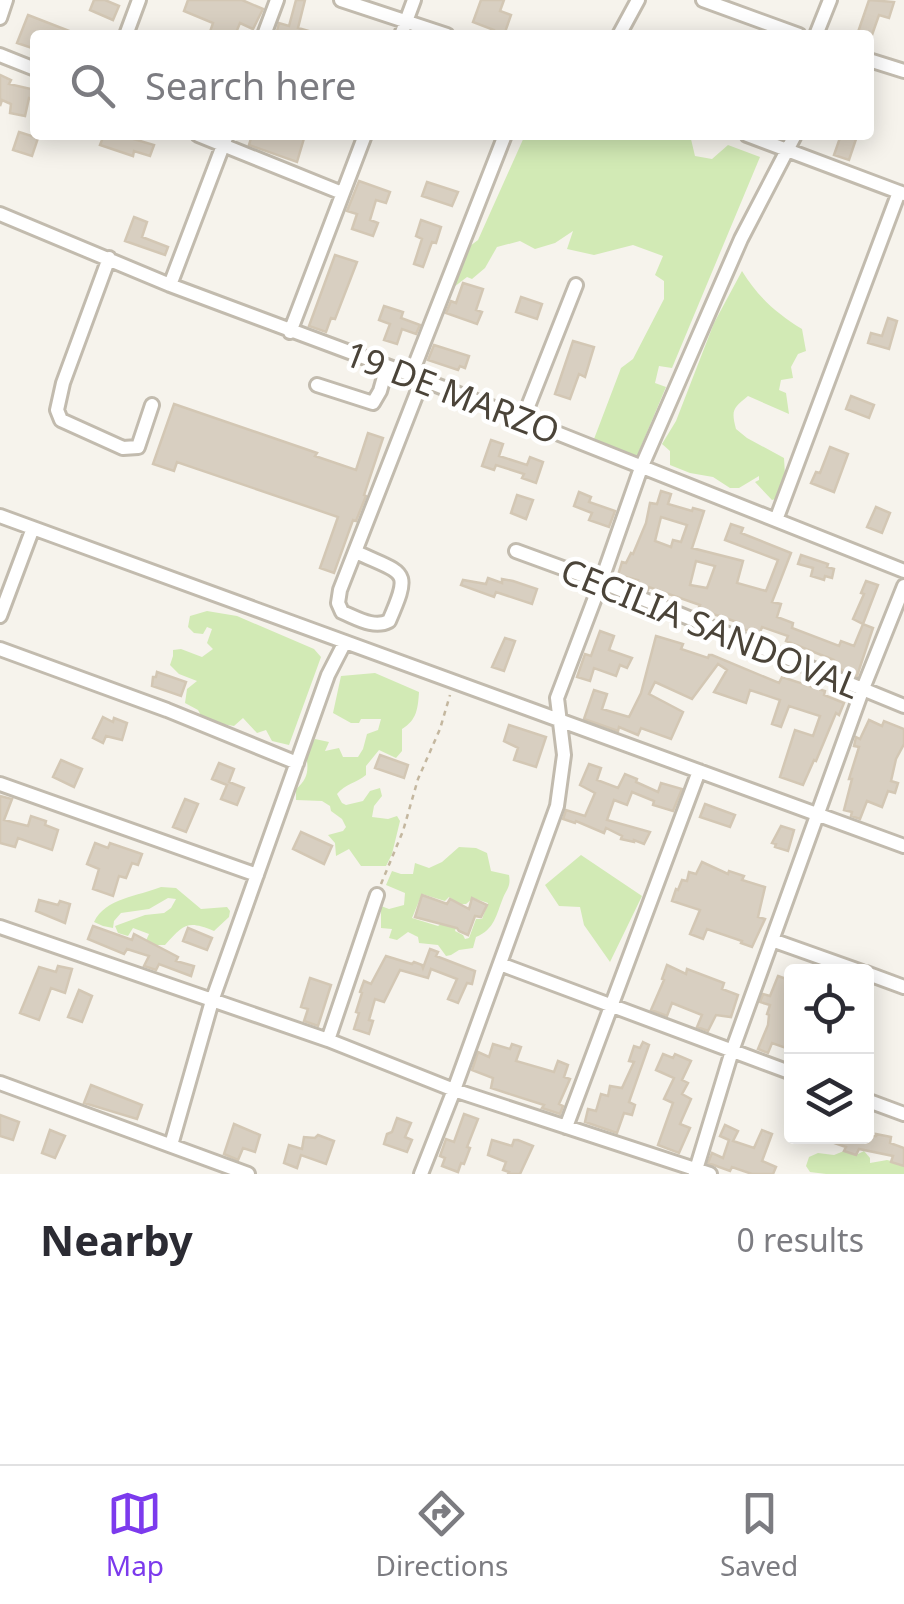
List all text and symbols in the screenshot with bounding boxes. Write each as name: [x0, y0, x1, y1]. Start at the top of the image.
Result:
search box: [30, 30, 874, 140]
icon: search: [65, 58, 120, 113]
text: Search here: [145, 59, 356, 111]
street label: 19 DE MARZO: [339, 329, 567, 454]
street label: CECILIA SANDOVAL: [554, 546, 867, 709]
map controls: [784, 964, 874, 1144]
button: locate: [784, 964, 874, 1054]
button: layers: [784, 1054, 874, 1144]
text: Nearby: [40, 1211, 193, 1268]
text: 0 results: [737, 1218, 864, 1261]
tab: Map: [106, 1486, 164, 1584]
tab: Directions: [376, 1486, 508, 1584]
tab: Saved: [720, 1486, 798, 1584]

